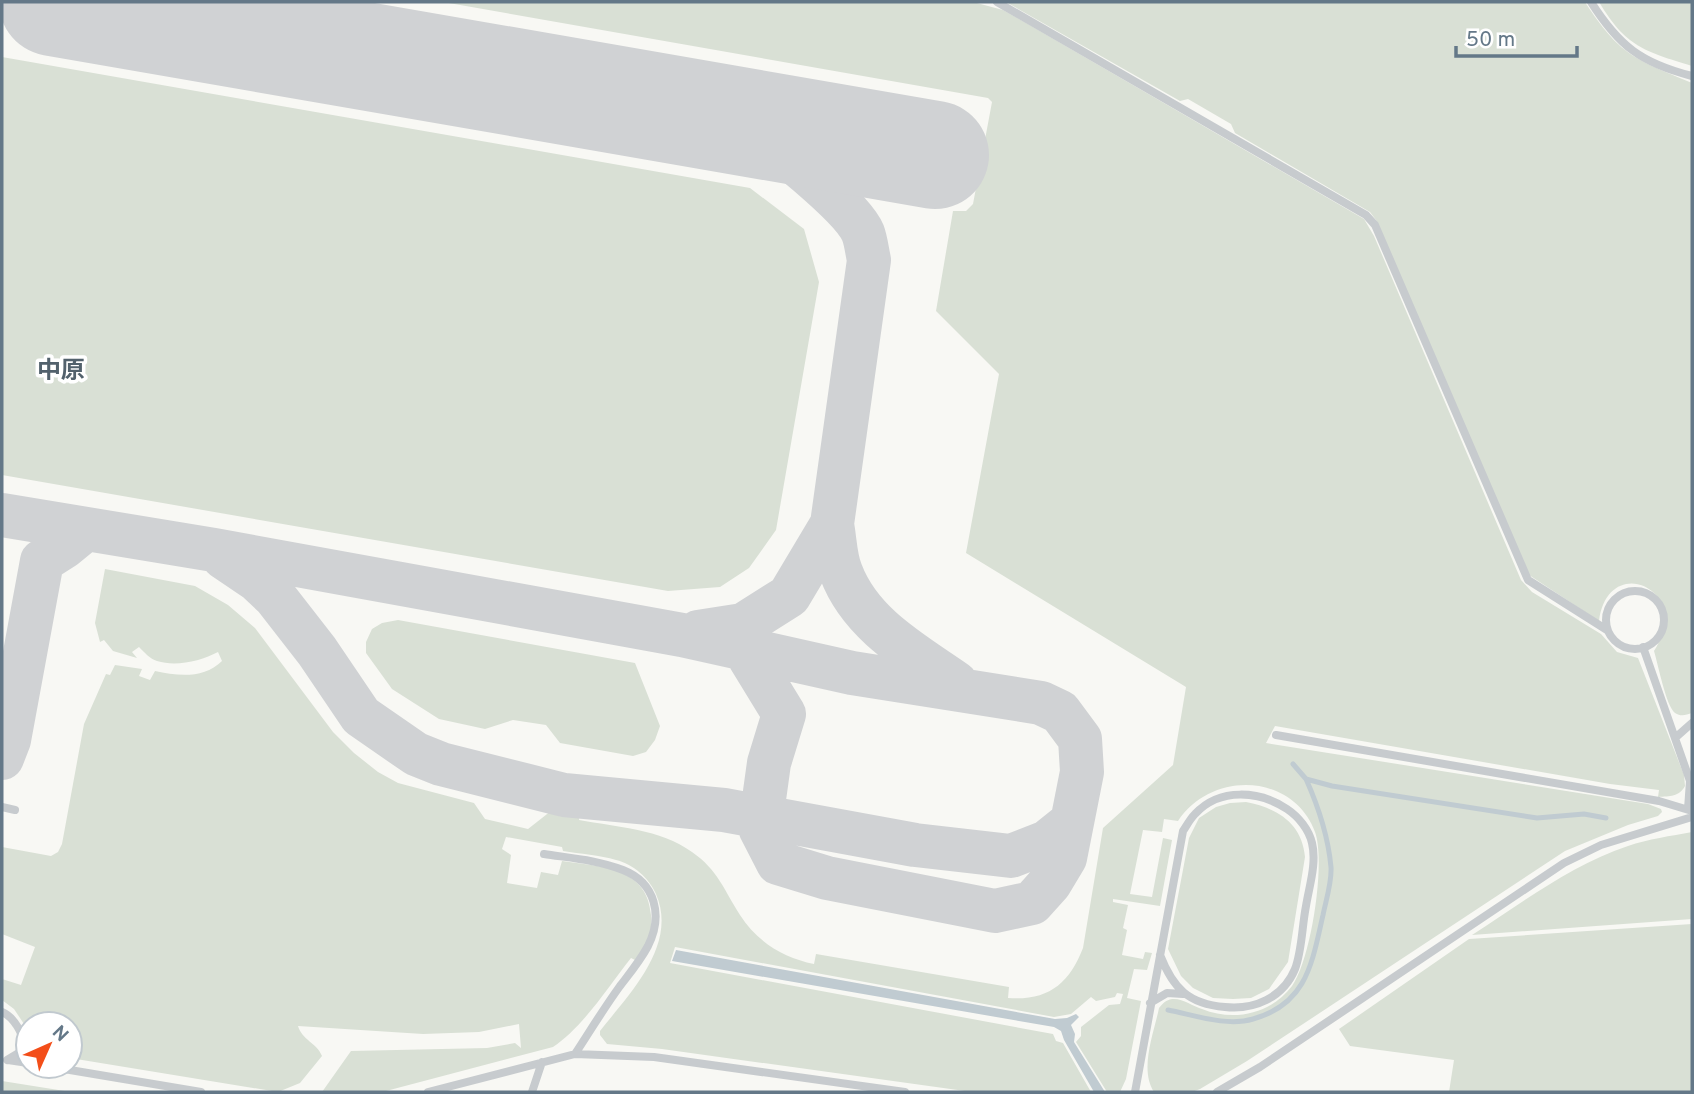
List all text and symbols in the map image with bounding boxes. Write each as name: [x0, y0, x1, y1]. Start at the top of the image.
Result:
scale bar: [1456, 14, 1577, 58]
text: 50 m: [1466, 27, 1515, 54]
district label: 中原: [37, 357, 85, 387]
north arrow: [14, 1010, 84, 1080]
text: N: [46, 1021, 73, 1048]

